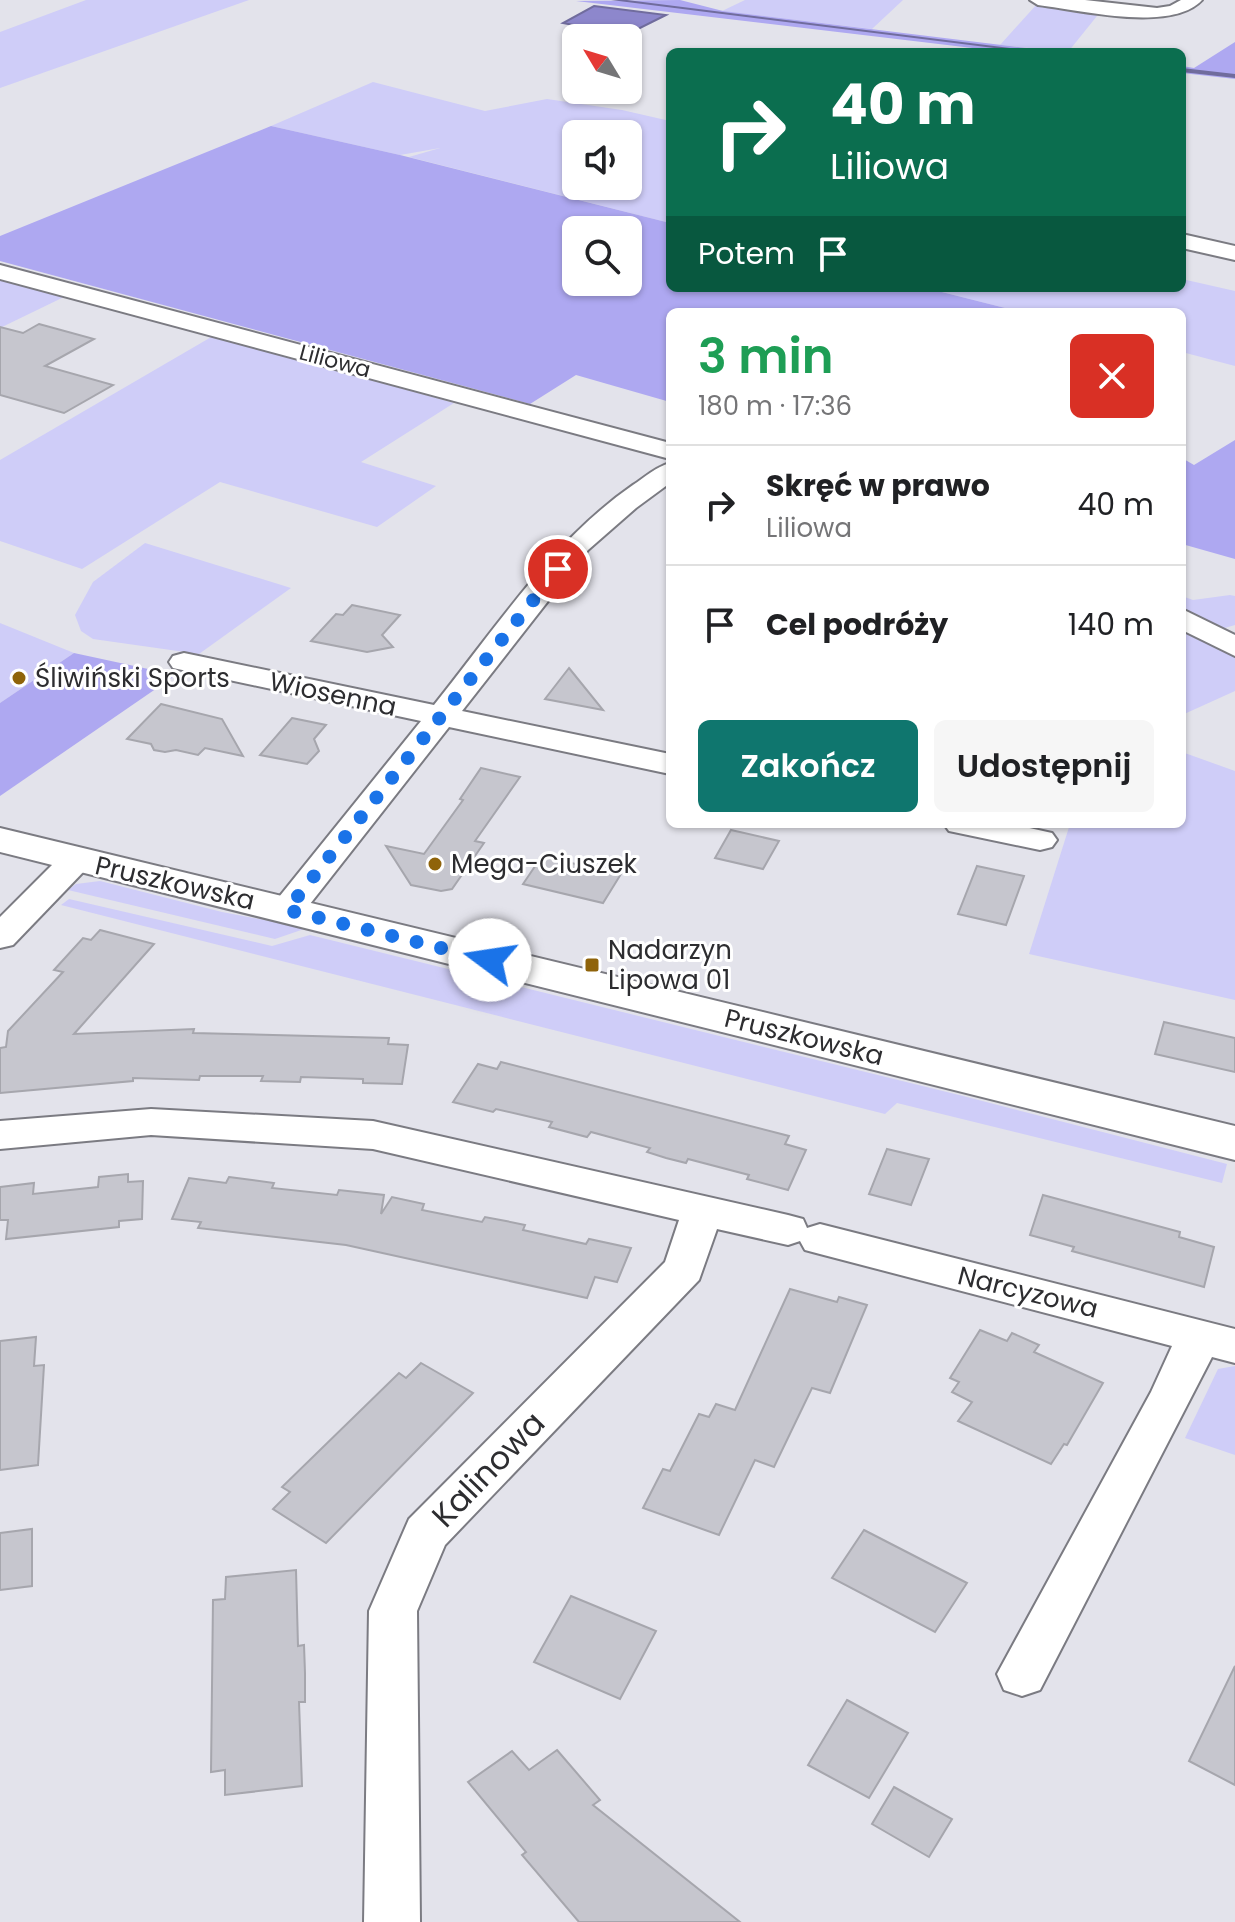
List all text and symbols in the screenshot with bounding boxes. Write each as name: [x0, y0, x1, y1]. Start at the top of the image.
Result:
north arrow: [562, 24, 642, 104]
map controls: [562, 24, 642, 296]
text: 40 m: [830, 65, 976, 144]
icon: right: [698, 80, 802, 184]
button: sound: [562, 120, 642, 200]
text: Liliowa: [830, 141, 949, 192]
button: search: [562, 216, 642, 296]
text: Potem: [698, 232, 795, 275]
icon: arrive: [811, 232, 855, 276]
text: 3 min: [698, 323, 834, 390]
button: close: [1070, 334, 1154, 418]
street label: Liliowa: [296, 337, 374, 385]
text: 180 m · 17:36: [698, 388, 852, 424]
text: Skręć w prawo: [766, 464, 990, 507]
icon: right: [698, 483, 742, 527]
text: 40 m: [1077, 483, 1154, 526]
text: Liliowa: [766, 510, 852, 546]
pin: [524, 535, 592, 603]
icon: arrive: [536, 547, 580, 591]
icon: arrive: [698, 603, 742, 647]
text: Cel podróży: [766, 603, 948, 646]
text: 140 m: [1068, 603, 1154, 646]
place label: Śliwiński Sports: [35, 660, 230, 696]
street label: Wiosenna: [266, 663, 400, 725]
marker: Śliwiński Sports: [10, 669, 28, 687]
button: Zakończ: [698, 720, 918, 812]
button: Udostępnij: [934, 720, 1154, 812]
place label: Mega-Ciuszek: [451, 846, 638, 882]
street label: Pruszkowska: [92, 847, 258, 919]
marker: Mega-Ciuszek: [426, 855, 444, 873]
position arrow: [448, 918, 532, 1002]
place label: Nadarzyn Lipowa 01: [608, 932, 732, 998]
marker: Nadarzyn Lipowa 01: [583, 956, 601, 974]
street label: Pruszkowska: [721, 1000, 887, 1074]
street label: Narcyzowa: [954, 1257, 1102, 1327]
street label: Kalinowa: [421, 1401, 555, 1537]

